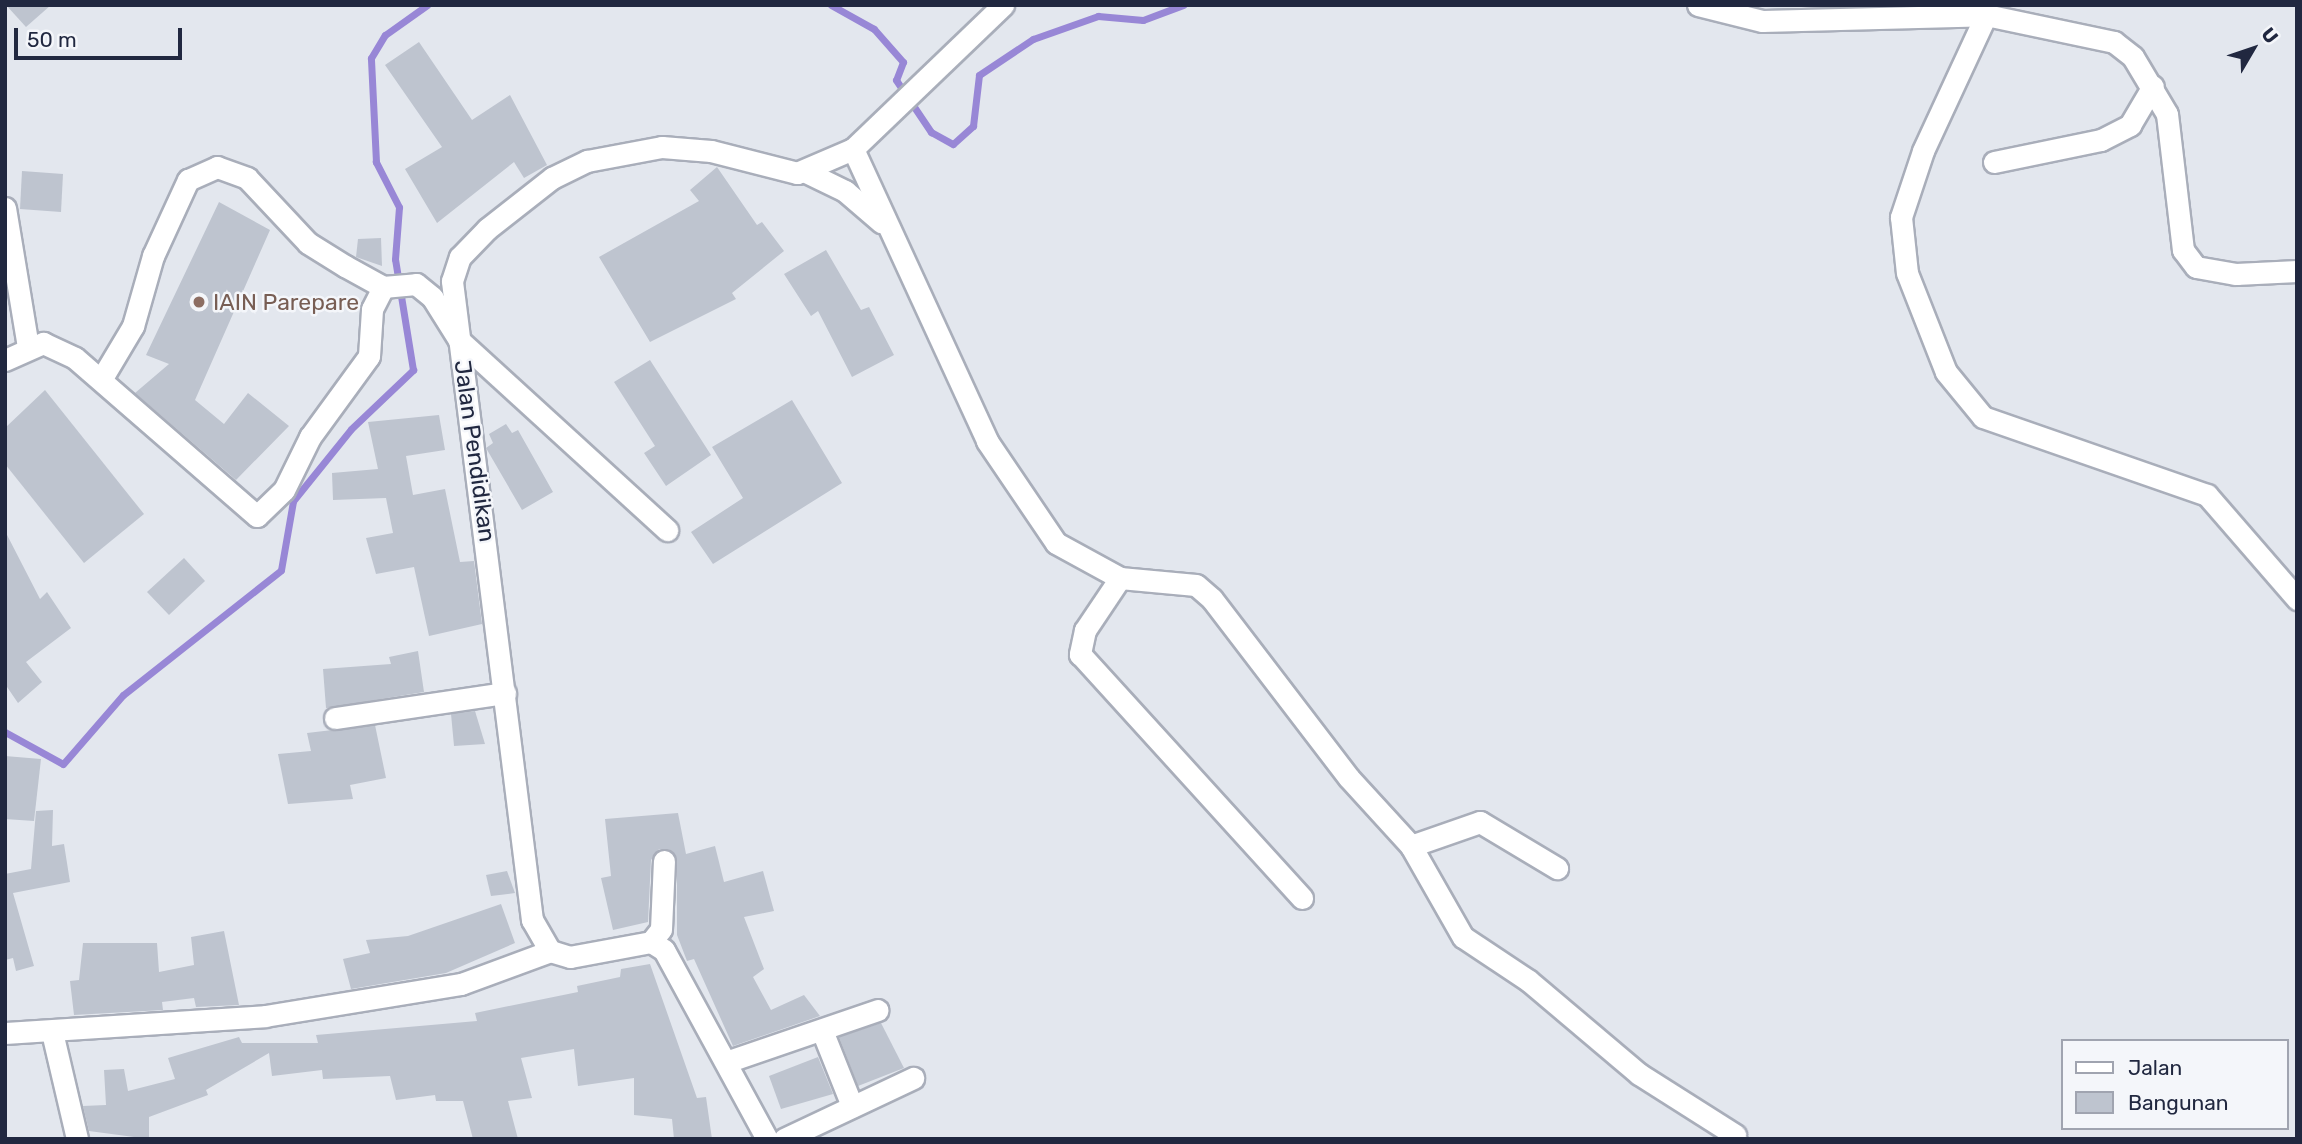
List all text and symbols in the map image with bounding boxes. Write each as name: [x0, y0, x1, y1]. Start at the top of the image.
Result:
scale bar: [18, 14, 186, 58]
north arrow: [2218, 14, 2288, 84]
text: U: [2256, 23, 2283, 48]
text: 50 m: [27, 27, 77, 52]
place label: IAIN Parepare: [213, 288, 359, 316]
marker: IAIN Parepare: [191, 294, 207, 310]
street label: Jalan Pendidikan: [449, 358, 501, 544]
legend: [2060, 1039, 2288, 1130]
text: Jalan: [2128, 1055, 2182, 1080]
text: Bangunan: [2128, 1090, 2229, 1115]

